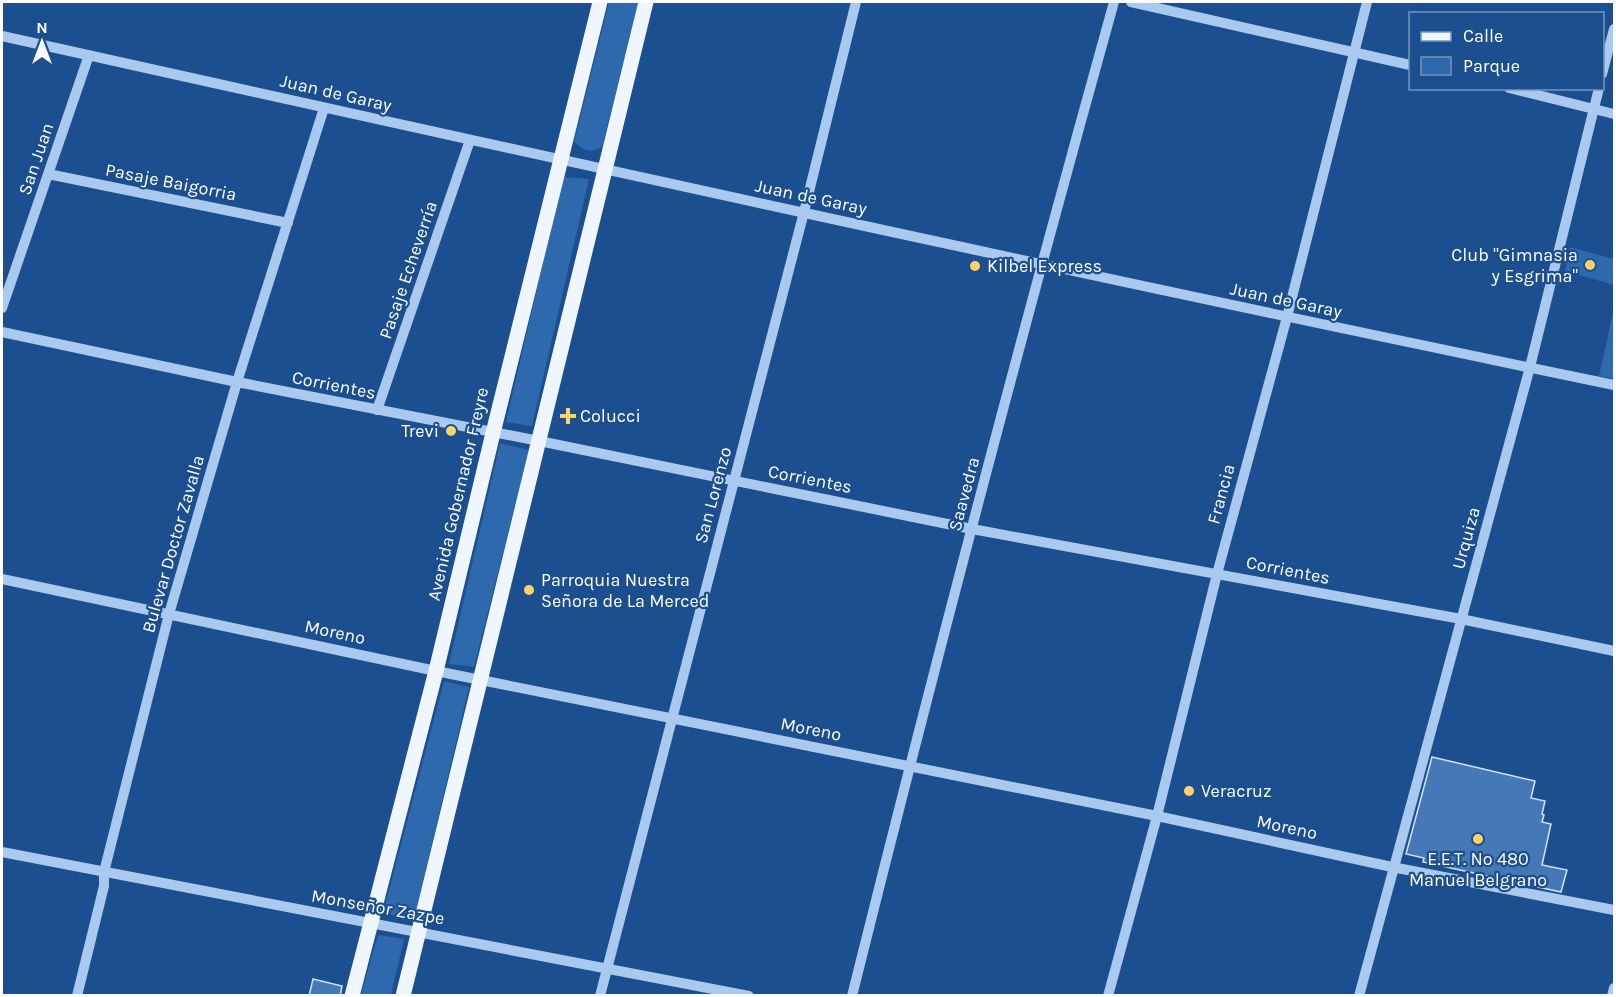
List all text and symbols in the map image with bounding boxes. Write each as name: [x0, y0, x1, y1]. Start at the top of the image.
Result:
north arrow: [12, 12, 72, 72]
legend: [1409, 12, 1604, 90]
text: N: [36, 18, 48, 37]
text: Calle: [1463, 25, 1503, 47]
text: Parque: [1463, 55, 1520, 77]
street label: Juan de Garay: [278, 69, 394, 117]
street label: San Juan: [13, 120, 59, 198]
street label: Pasaje Baigorria: [104, 158, 238, 206]
street label: Juan de Garay: [753, 174, 869, 220]
street label: Pasaje Echeverría: [374, 198, 442, 342]
place label: Club "Gimnasia y Esgrima": [1451, 244, 1578, 287]
place label: Kilbel Express: [987, 255, 1102, 277]
marker: Club "Gimnasia y Esgrima": [1583, 258, 1597, 272]
marker: Kilbel Express: [968, 259, 982, 273]
street label: Juan de Garay: [1228, 277, 1344, 323]
street label: Corrientes: [290, 366, 378, 404]
street label: Avenida Gobernador Freyre: [423, 385, 493, 603]
place label: Colucci: [580, 405, 641, 427]
marker: Colucci: [561, 409, 575, 423]
place label: Trevi: [401, 420, 439, 442]
marker: Trevi: [444, 424, 458, 438]
street label: San Lorenzo: [690, 444, 736, 546]
street label: Bulevar Doctor Zavalla: [137, 453, 209, 635]
street label: Saavedra: [944, 454, 984, 534]
street label: Corrientes: [766, 460, 854, 498]
street label: Francia: [1202, 462, 1240, 526]
street label: Urquiza: [1447, 504, 1485, 572]
street label: Corrientes: [1244, 551, 1332, 589]
place label: Parroquia Nuestra Señora de La Merced: [541, 569, 710, 612]
marker: Parroquia Nuestra Señora de La Merced: [522, 583, 536, 597]
street label: Moreno: [303, 615, 367, 649]
street label: Moreno: [779, 712, 843, 746]
place label: Veracruz: [1201, 780, 1271, 802]
marker: Veracruz: [1182, 784, 1196, 798]
street label: Moreno: [1255, 810, 1319, 844]
marker: E.E.T. No 480 Manuel Belgrano: [1471, 832, 1485, 846]
place label: E.E.T. No 480 Manuel Belgrano: [1409, 848, 1547, 891]
street label: Monseñor Zazpe: [310, 884, 446, 930]

